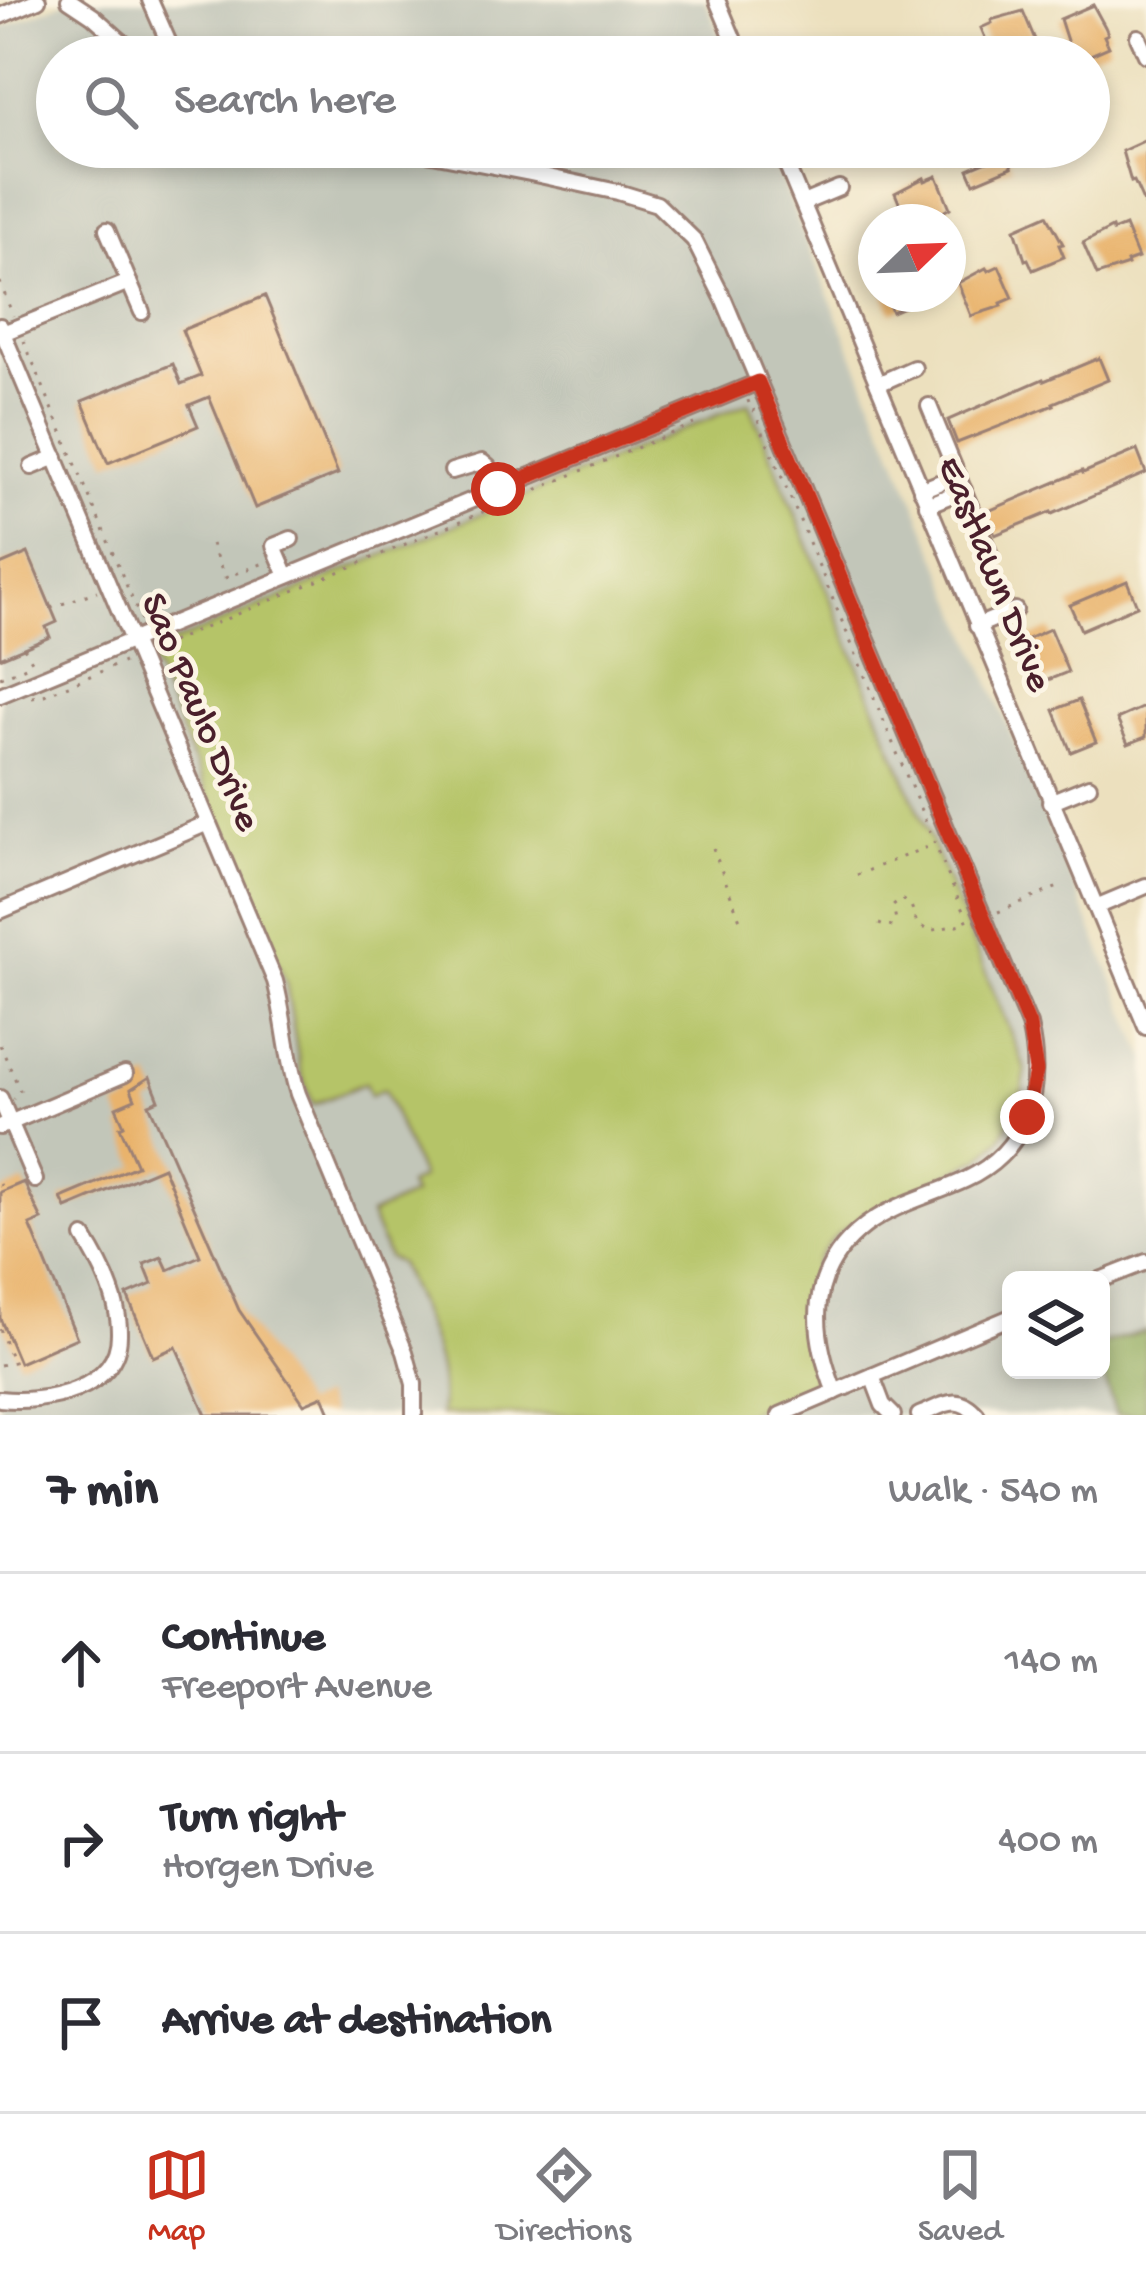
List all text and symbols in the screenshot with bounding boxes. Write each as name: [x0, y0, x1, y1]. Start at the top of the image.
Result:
search box: [36, 36, 1110, 168]
icon: search: [78, 69, 144, 135]
text: Search here: [174, 76, 396, 129]
north arrow: [858, 204, 966, 312]
street label: Eastlawn Drive: [924, 451, 1060, 700]
route start: [471, 462, 525, 516]
street label: Sao Paulo Drive: [127, 587, 269, 840]
route end: [1000, 1090, 1054, 1144]
map controls: [1002, 1271, 1110, 1379]
button: layers: [1002, 1271, 1110, 1379]
text: 7 min: [48, 1463, 158, 1523]
text: Walk · 540 m: [888, 1470, 1098, 1516]
text: Continue: [162, 1613, 325, 1666]
icon: ahead: [48, 1630, 114, 1696]
text: 140 m: [1005, 1640, 1098, 1686]
text: Freeport Avenue: [162, 1666, 432, 1712]
text: Turn right: [162, 1793, 342, 1846]
icon: right: [48, 1810, 114, 1876]
text: 400 m: [998, 1820, 1098, 1866]
text: Horgen Drive: [162, 1846, 373, 1892]
icon: arrive: [48, 1990, 114, 2056]
text: Arrive at destination: [162, 1996, 551, 2049]
tab: Map: [144, 2142, 210, 2252]
tab: Directions: [497, 2142, 631, 2252]
tab: Saved: [918, 2142, 1002, 2252]

